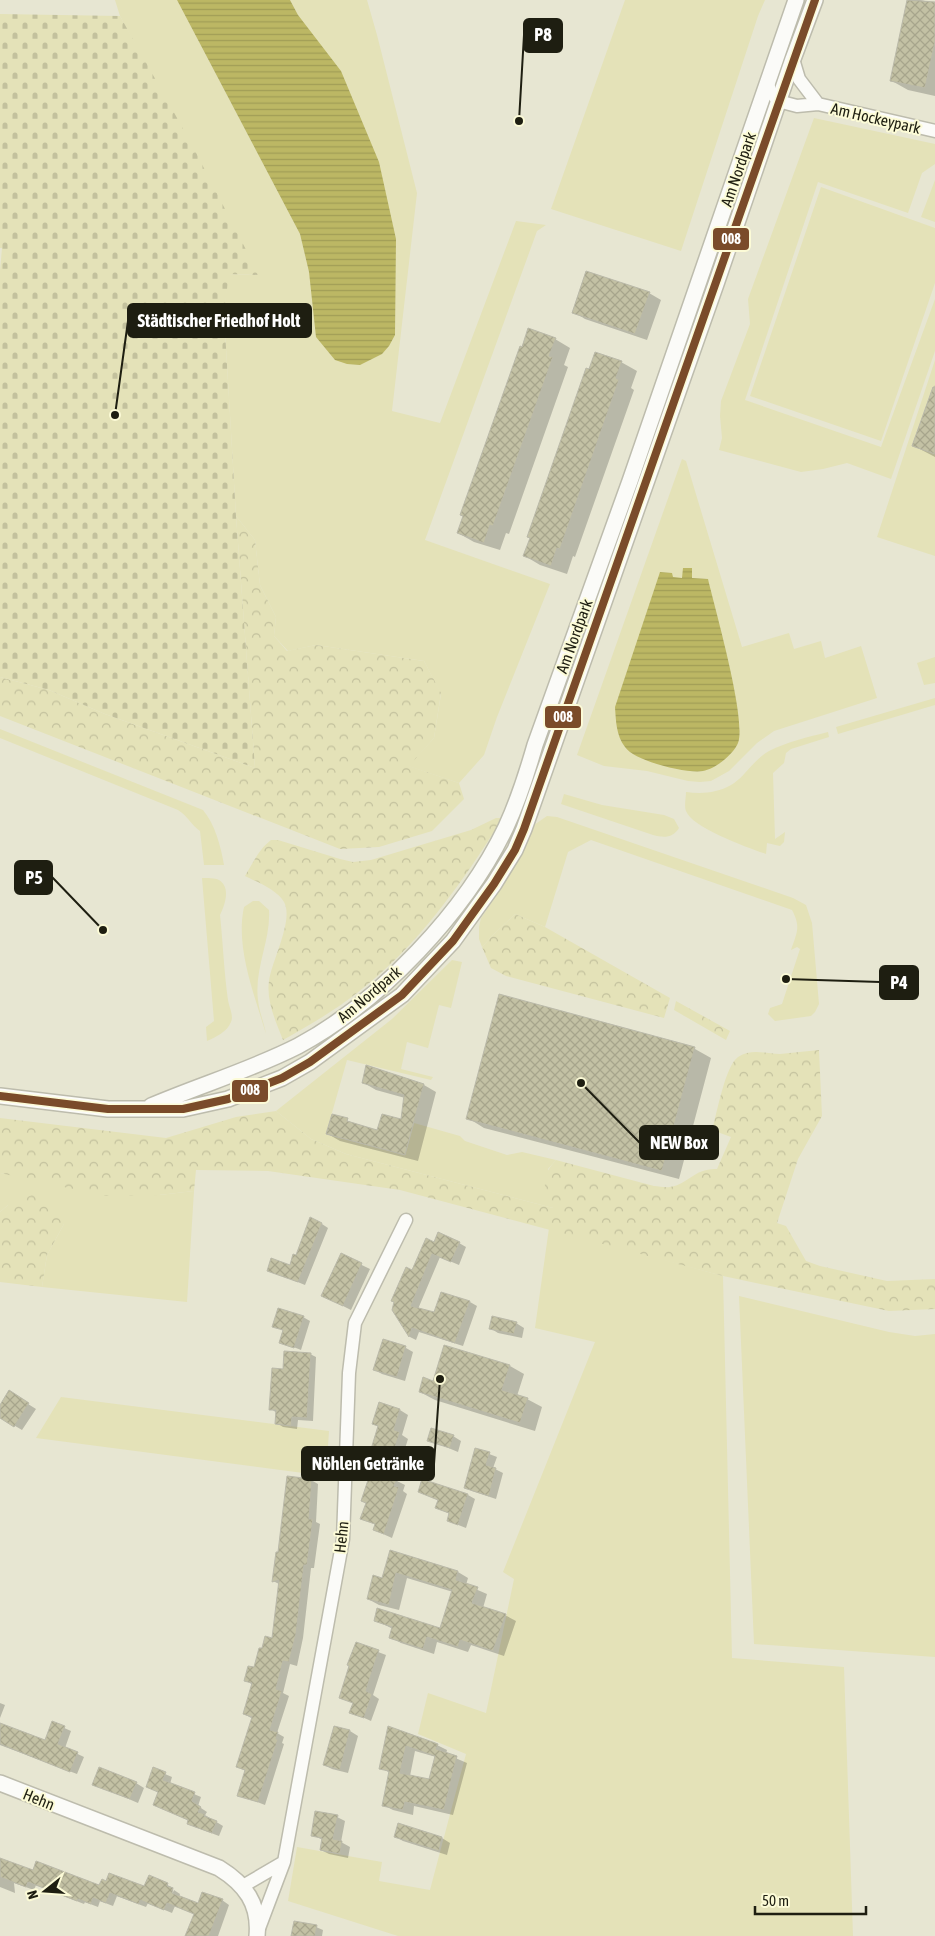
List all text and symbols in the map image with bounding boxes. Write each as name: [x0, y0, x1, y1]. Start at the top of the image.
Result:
callout: P8: [524, 19, 562, 52]
text: P8: [534, 24, 552, 45]
street label: Am Hockeypark: [829, 99, 923, 138]
street label: Am Nordpark: [717, 129, 760, 209]
line badge: 008: [712, 227, 750, 251]
text: 008: [721, 231, 741, 247]
callout: Städtischer Friedhof Holt: [128, 304, 311, 337]
text: Städtischer Friedhof Holt: [137, 310, 301, 331]
street label: Am Nordpark: [552, 596, 597, 676]
line badge: 008: [544, 705, 582, 729]
text: 008: [553, 709, 573, 725]
callout: P5: [15, 861, 52, 894]
text: P5: [25, 867, 43, 888]
street label: Am Nordpark: [333, 962, 405, 1027]
callout: P4: [880, 966, 918, 999]
text: P4: [890, 972, 908, 993]
line badge: 008: [231, 1079, 269, 1103]
text: 008: [240, 1082, 260, 1098]
callout: NEW Box: [640, 1126, 718, 1159]
text: NEW Box: [650, 1132, 709, 1153]
callout: Nöhlen Getränke: [302, 1447, 434, 1480]
text: Nöhlen Getränke: [312, 1453, 424, 1474]
street label: Hehn: [330, 1520, 352, 1554]
street label: Hehn: [21, 1785, 57, 1813]
north arrow: [20, 1866, 70, 1916]
scale bar: [755, 1884, 866, 1916]
text: N: [24, 1889, 41, 1901]
text: 50 m: [762, 1892, 789, 1909]

